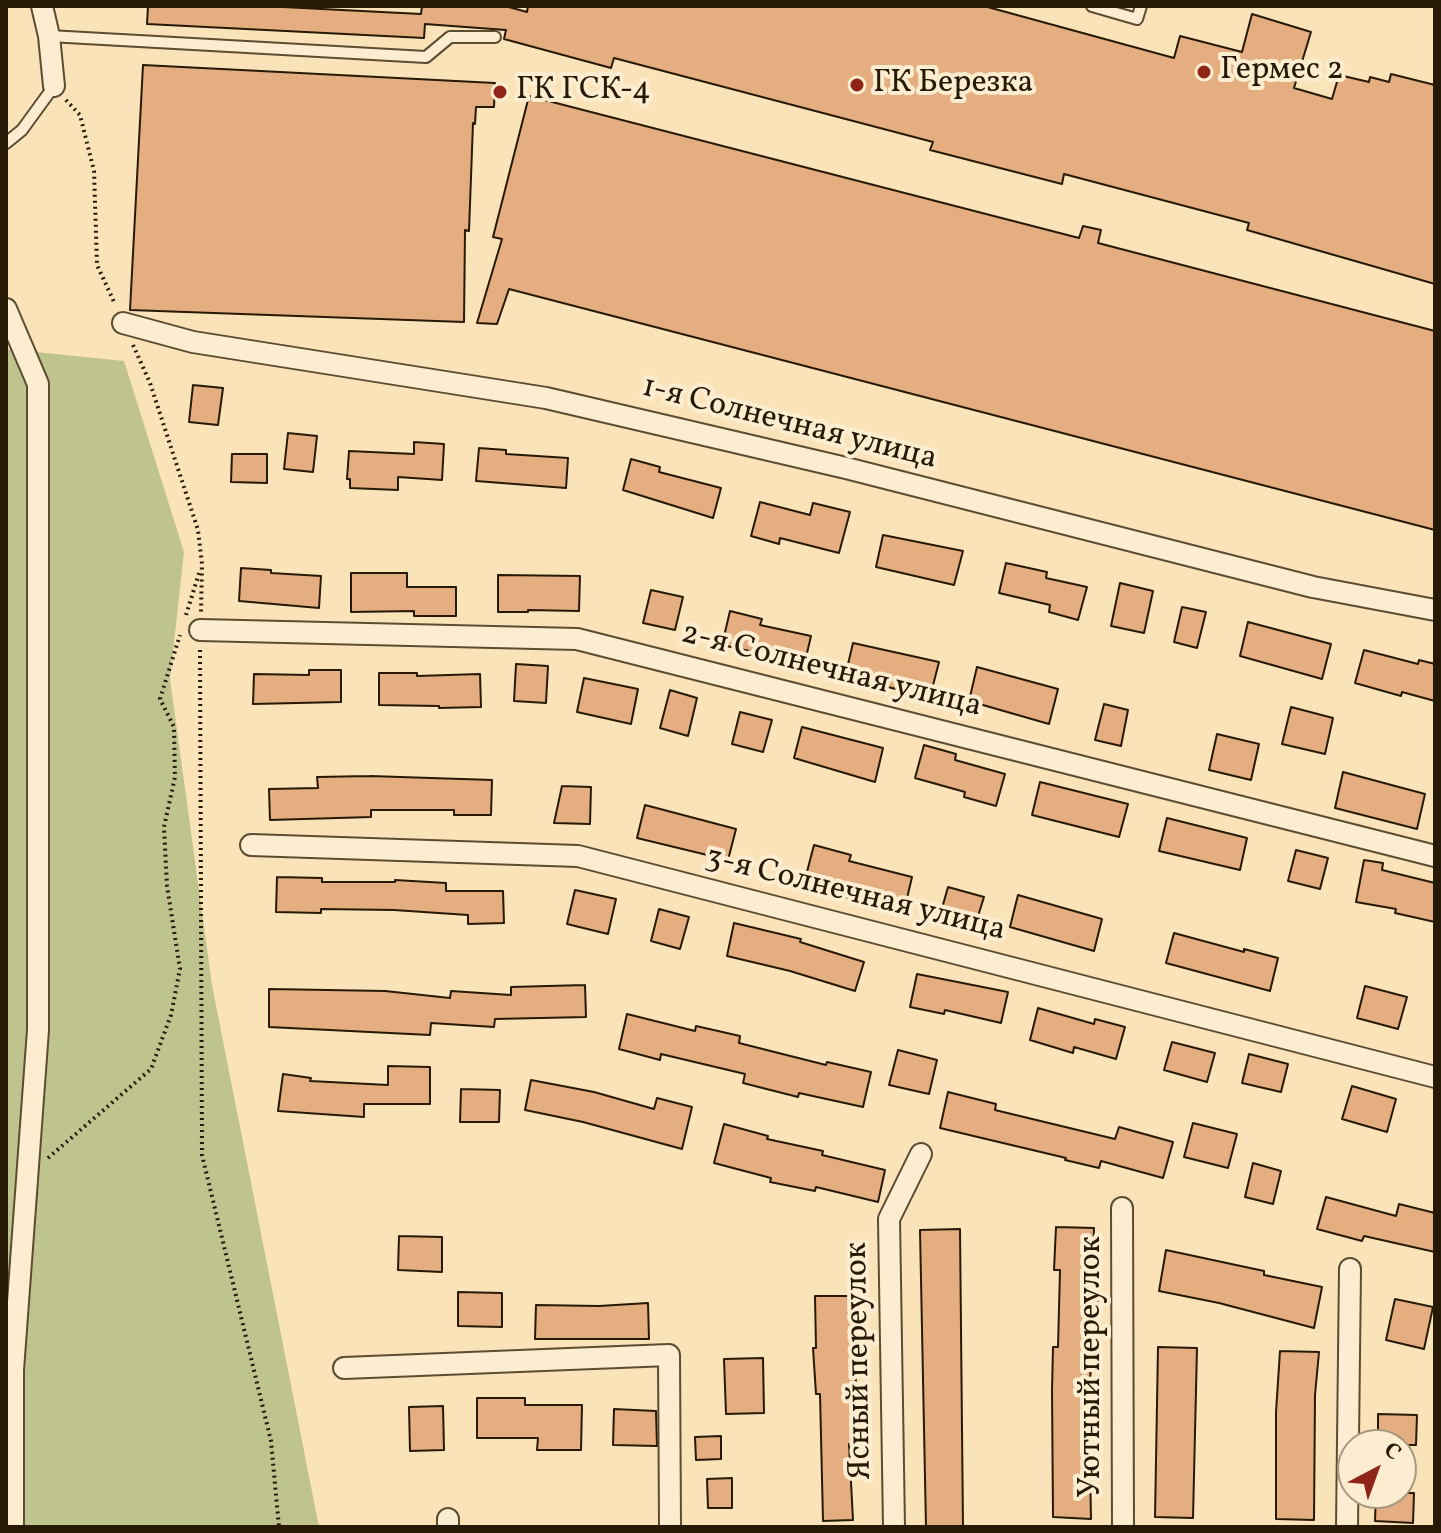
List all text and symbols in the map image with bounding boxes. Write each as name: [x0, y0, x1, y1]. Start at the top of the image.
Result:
place label: Гермес 2: [1220, 53, 1344, 91]
marker: Гермес 2: [1195, 63, 1213, 81]
place label: ГК Березка: [873, 66, 1033, 104]
place label: ГК ГСК-4: [516, 73, 651, 111]
marker: ГК Березка: [848, 76, 866, 94]
marker: ГК ГСК-4: [491, 83, 509, 101]
street label: 1-я Солнечная улица: [637, 370, 941, 480]
street label: 2-я Солнечная улица: [677, 616, 985, 728]
street label: 3-я Солнечная улица: [701, 840, 1009, 952]
street label: Уютный переулок: [1074, 1236, 1112, 1498]
street label: Ясный переулок: [840, 1242, 882, 1480]
north arrow: [1337, 1429, 1417, 1509]
text: С: [1376, 1436, 1407, 1468]

